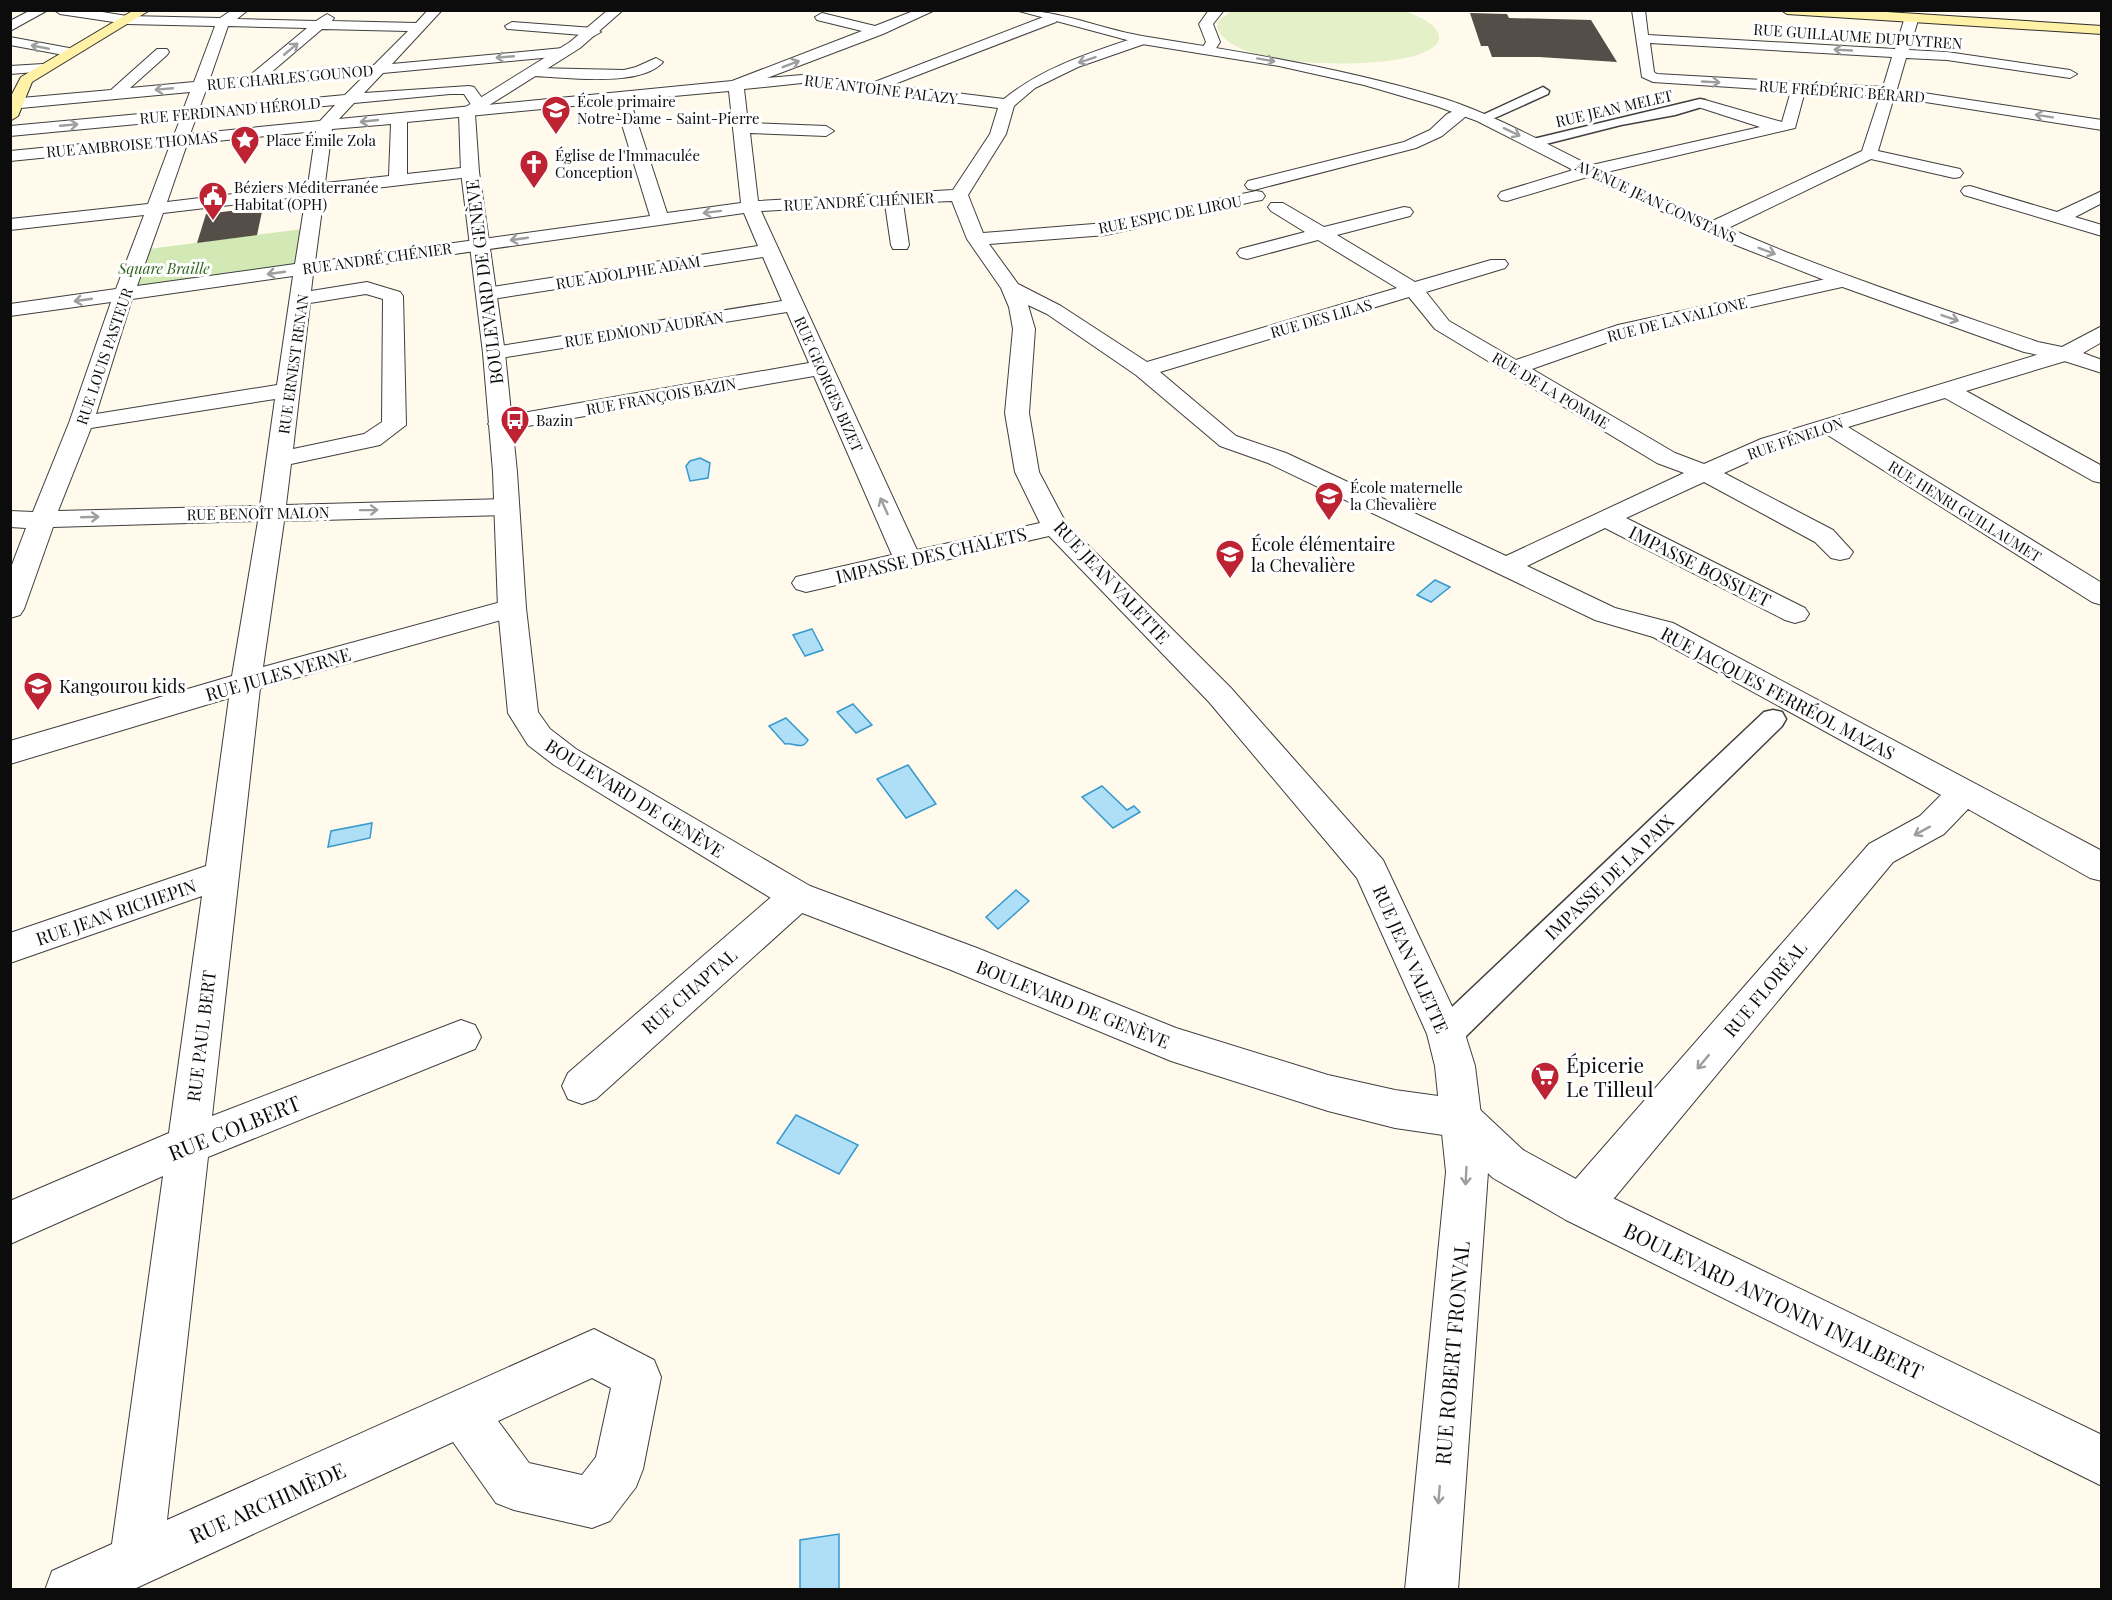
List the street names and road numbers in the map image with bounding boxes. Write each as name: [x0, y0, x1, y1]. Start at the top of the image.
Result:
street label: RUE GUILLAUME DUPUYTREN: [1753, 19, 1964, 53]
street label: RUE CHARLES GOUNOD: [206, 60, 374, 94]
street label: RUE ANTOINE PALAZY: [803, 70, 959, 108]
street label: RUE FRÉDÉRIC BÉRARD: [1758, 75, 1926, 107]
street label: RUE JEAN MELET: [1553, 85, 1675, 131]
street label: RUE FERDINAND HÉROLD: [139, 92, 321, 128]
street label: RUE AMBROISE THOMAS: [45, 127, 219, 161]
street label: AVENUE JEAN CONSTANS: [1572, 155, 1739, 247]
street label: BOULEVARD DE GENÈVE: [460, 178, 508, 386]
street label: RUE ANDRÉ CHÉNIER: [783, 187, 935, 215]
street label: RUE ESPIC DE LIROU: [1096, 190, 1244, 238]
street label: RUE ANDRÉ CHÉNIER: [301, 238, 453, 278]
street label: RUE ADOLPHE ADAM: [554, 251, 702, 293]
street label: RUE LOUIS PASTEUR: [71, 284, 137, 427]
street label: RUE ERNEST RENAN: [273, 292, 313, 435]
street label: RUE DE LA VALLONE: [1605, 292, 1749, 346]
street label: RUE DES LILAS: [1268, 294, 1374, 342]
street label: RUE EDMOND AUDRAN: [563, 306, 725, 351]
street label: RUE GEORGES BIZET: [790, 313, 868, 455]
street label: RUE DE LA POMME: [1489, 347, 1613, 433]
street label: RUE FRANÇOIS BAZIN: [584, 373, 738, 419]
street label: RUE FÉNELON: [1744, 412, 1846, 464]
street label: RUE HENRI GUILLAUMET: [1885, 456, 2045, 566]
street label: RUE BENOÎT MALON: [186, 502, 330, 524]
street label: RUE JEAN VALETTE: [1049, 515, 1175, 649]
street label: IMPASSE BOSSUET: [1625, 520, 1775, 612]
street label: IMPASSE DES CHALETS: [833, 521, 1029, 589]
street label: RUE JACQUES FERRÉOL MAZAS: [1657, 621, 1899, 765]
street label: RUE JULES VERNE: [203, 642, 354, 706]
street label: BOULEVARD DE GENÈVE: [541, 733, 729, 863]
street label: IMPASSE DE LA PAIX: [1539, 809, 1679, 945]
street label: RUE JEAN RICHEPIN: [33, 873, 200, 951]
street label: RUE JEAN VALETTE: [1368, 881, 1454, 1037]
street label: RUE FLORÉAL: [1718, 936, 1812, 1042]
street label: RUE CHAPTAL: [636, 943, 742, 1039]
street label: BOULEVARD DE GENÈVE: [973, 954, 1173, 1054]
street label: RUE PAUL BERT: [181, 969, 221, 1103]
street label: RUE COLBERT: [164, 1088, 304, 1166]
street label: BOULEVARD ANTONIN INJALBERT: [1620, 1215, 1928, 1385]
street label: RUE ROBERT FRONVAL: [1427, 1240, 1475, 1466]
street label: RUE ARCHIMÈDE: [185, 1455, 349, 1549]

